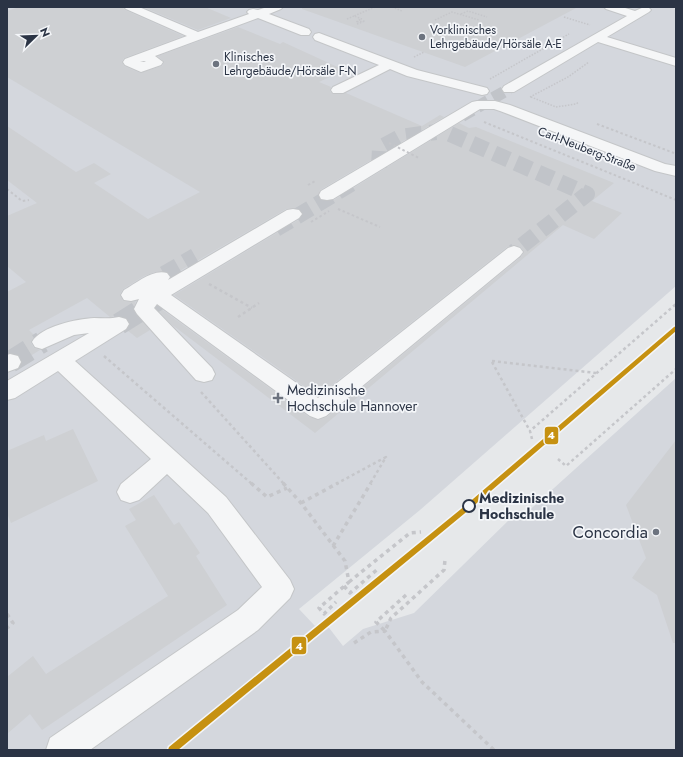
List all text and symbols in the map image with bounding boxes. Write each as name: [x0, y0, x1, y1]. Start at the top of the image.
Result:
north arrow: [16, 16, 56, 56]
place label: Vorklinisches Lehrgebäude/Hörsäle A-E: [430, 21, 562, 53]
text: N: [36, 25, 54, 39]
marker: Vorklinisches Lehrgebäude/Hörsäle A-E: [417, 32, 427, 42]
place label: Klinisches Lehrgebäude/Hörsäle F-N: [224, 48, 357, 80]
marker: Klinisches Lehrgebäude/Hörsäle F-N: [211, 59, 221, 69]
street label: Carl-Neuberg-Straße: [535, 122, 639, 176]
place label: Medizinische Hochschule Hannover: [287, 380, 417, 416]
marker: Medizinische Hochschule Hannover: [272, 392, 284, 404]
line badge: 4: [544, 426, 559, 445]
text: 4: [547, 427, 555, 443]
place label: Medizinische Hochschule: [479, 488, 564, 524]
marker: Medizinische Hochschule: [462, 499, 476, 513]
place label: Concordia: [573, 520, 648, 544]
marker: Concordia: [651, 527, 661, 537]
line badge: 4: [291, 636, 307, 655]
text: 4: [295, 638, 303, 654]

